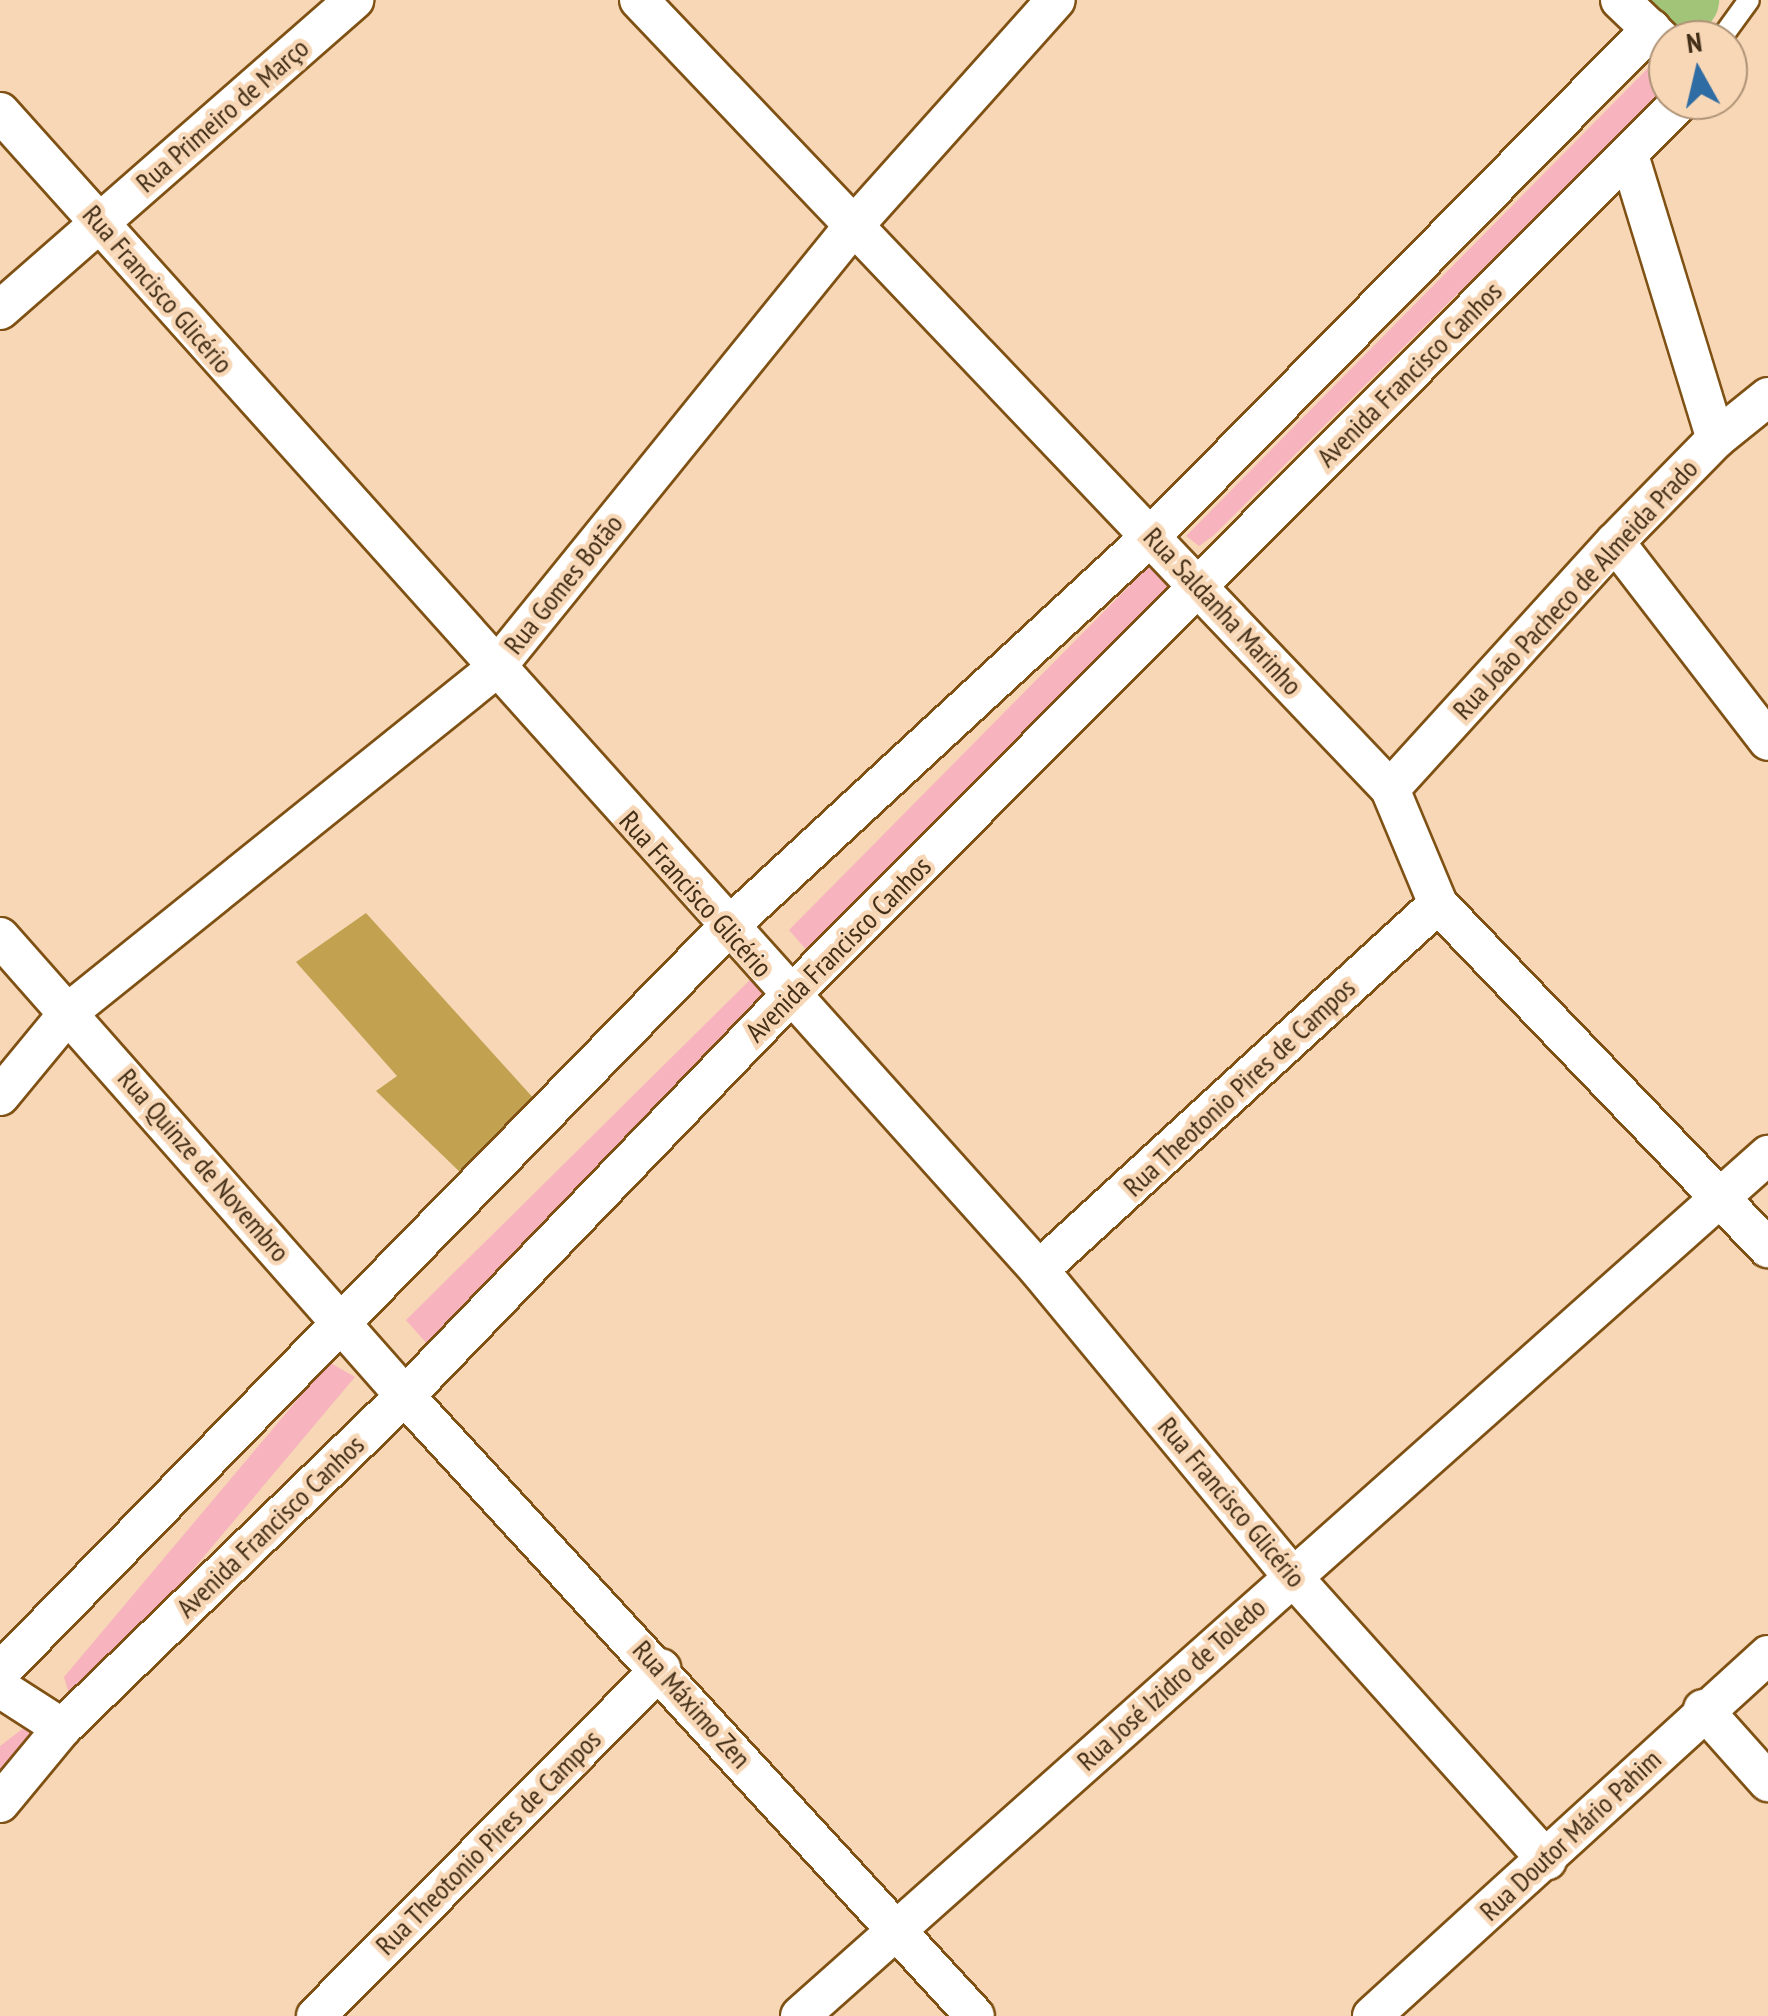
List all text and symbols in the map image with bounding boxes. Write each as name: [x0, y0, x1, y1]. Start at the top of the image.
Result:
north arrow: [1648, 20, 1748, 120]
text: N: [1684, 22, 1704, 61]
street label: Rua Primeiro de Março: [129, 31, 315, 199]
street label: Rua Francisco Glicério: [76, 198, 240, 380]
street label: Avenida Francisco Canhos: [1309, 274, 1509, 474]
street label: Rua João Pacheco de Almeida Prado: [1445, 452, 1705, 726]
street label: Rua Gomes Botão: [496, 507, 630, 661]
street label: Rua Saldanha Marinho: [1137, 520, 1309, 702]
street label: Rua Francisco Glicério: [613, 804, 779, 984]
street label: Avenida Francisco Canhos: [738, 849, 938, 1049]
street label: Rua Theotonio Pires de Campos: [1116, 971, 1362, 1203]
street label: Rua Quinze de Novembro: [111, 1062, 297, 1268]
street label: Rua Francisco Glicério: [1151, 1410, 1313, 1594]
street label: Avenida Francisco Canhos: [169, 1428, 371, 1624]
street label: Rua José Izidro de Toledo: [1070, 1590, 1272, 1778]
street label: Rua Máximo Zen: [626, 1633, 758, 1775]
street label: Rua Theotonio Pires de Campos: [368, 1722, 608, 1962]
street label: Rua Doutor Mário Pahim: [1472, 1742, 1668, 1928]

